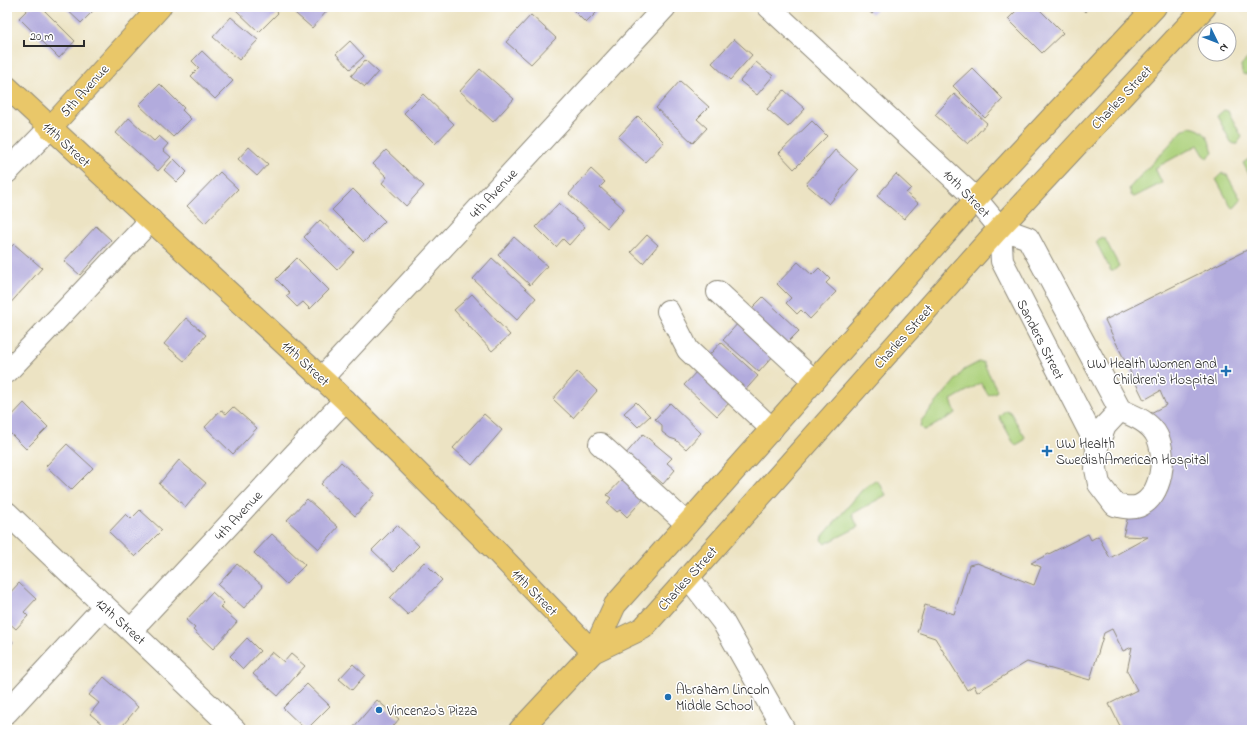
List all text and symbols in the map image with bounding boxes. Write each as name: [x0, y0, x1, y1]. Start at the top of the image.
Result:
scale bar: [24, 22, 84, 48]
north arrow: [1197, 22, 1237, 62]
text: 20 m: [30, 28, 53, 46]
text: N: [1215, 40, 1232, 56]
street label: 5th Avenue: [56, 59, 115, 122]
street label: Charles Street: [1087, 61, 1158, 135]
street label: 11th Street: [37, 117, 95, 173]
street label: 4th Avenue: [465, 163, 524, 224]
street label: 10th Street: [937, 165, 995, 223]
street label: Sanders Street: [1010, 296, 1069, 384]
street label: Charles Street: [869, 300, 939, 374]
street label: 11th Street: [276, 336, 334, 392]
place label: UW Health Women and Children's Hospital: [1087, 354, 1217, 391]
marker: UW Health Women and Children's Hospital: [1220, 365, 1232, 377]
place label: UW Health SwedishAmerican Hospital: [1056, 434, 1209, 471]
marker: UW Health SwedishAmerican Hospital: [1041, 445, 1053, 457]
street label: 4th Avenue: [210, 485, 269, 546]
street label: Charles Street: [653, 542, 723, 616]
street label: 11th Street: [506, 565, 562, 622]
street label: 12th Street: [90, 594, 150, 651]
place label: Abraham Lincoln Middle School: [676, 680, 770, 717]
marker: Abraham Lincoln Middle School: [663, 692, 673, 702]
place label: Vincenzo's Pizza: [386, 701, 477, 722]
marker: Vincenzo's Pizza: [374, 705, 384, 715]

